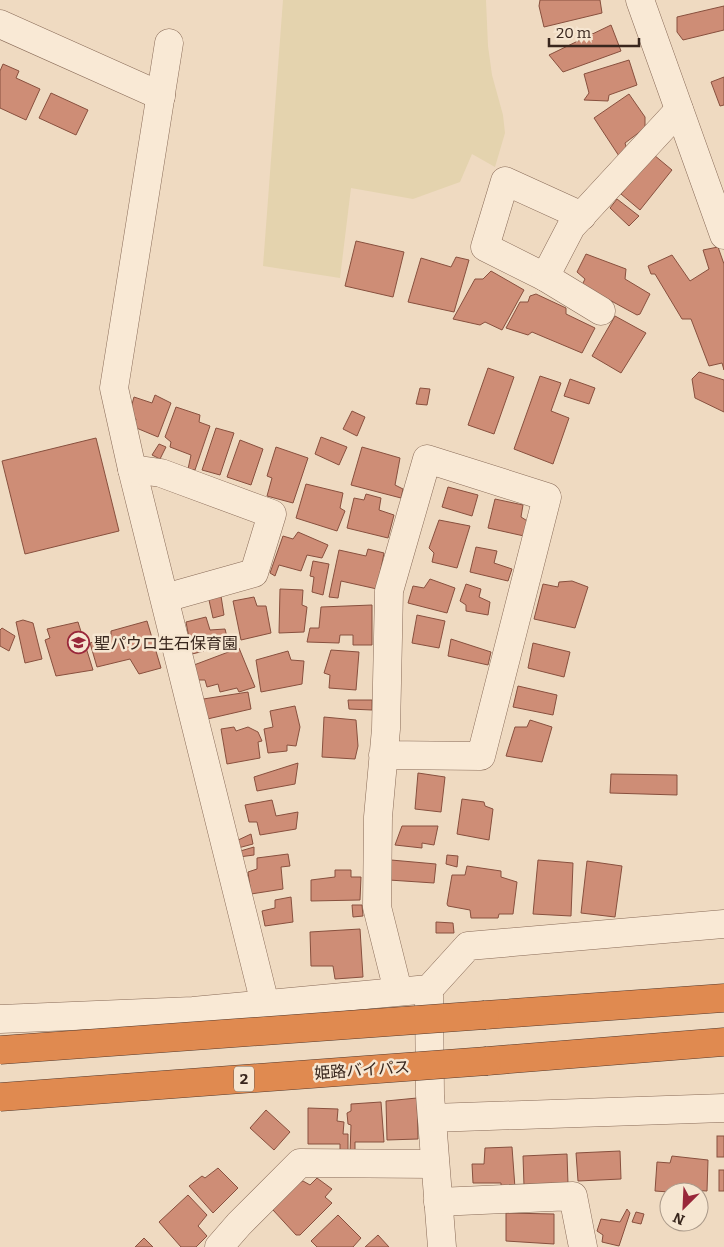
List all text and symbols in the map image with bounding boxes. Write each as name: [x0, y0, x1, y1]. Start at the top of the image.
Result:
scale bar: [549, 15, 639, 47]
text: 20 m: [556, 24, 592, 42]
school or university icon: 聖パウロ生石保育園: [66, 631, 90, 655]
place label: 聖パウロ生石保育園: [94, 634, 238, 653]
street label: 姫路バイパス: [314, 1057, 410, 1083]
road number: 2: [234, 1066, 254, 1092]
north arrow: [659, 1182, 709, 1232]
text: N: [670, 1208, 687, 1228]

